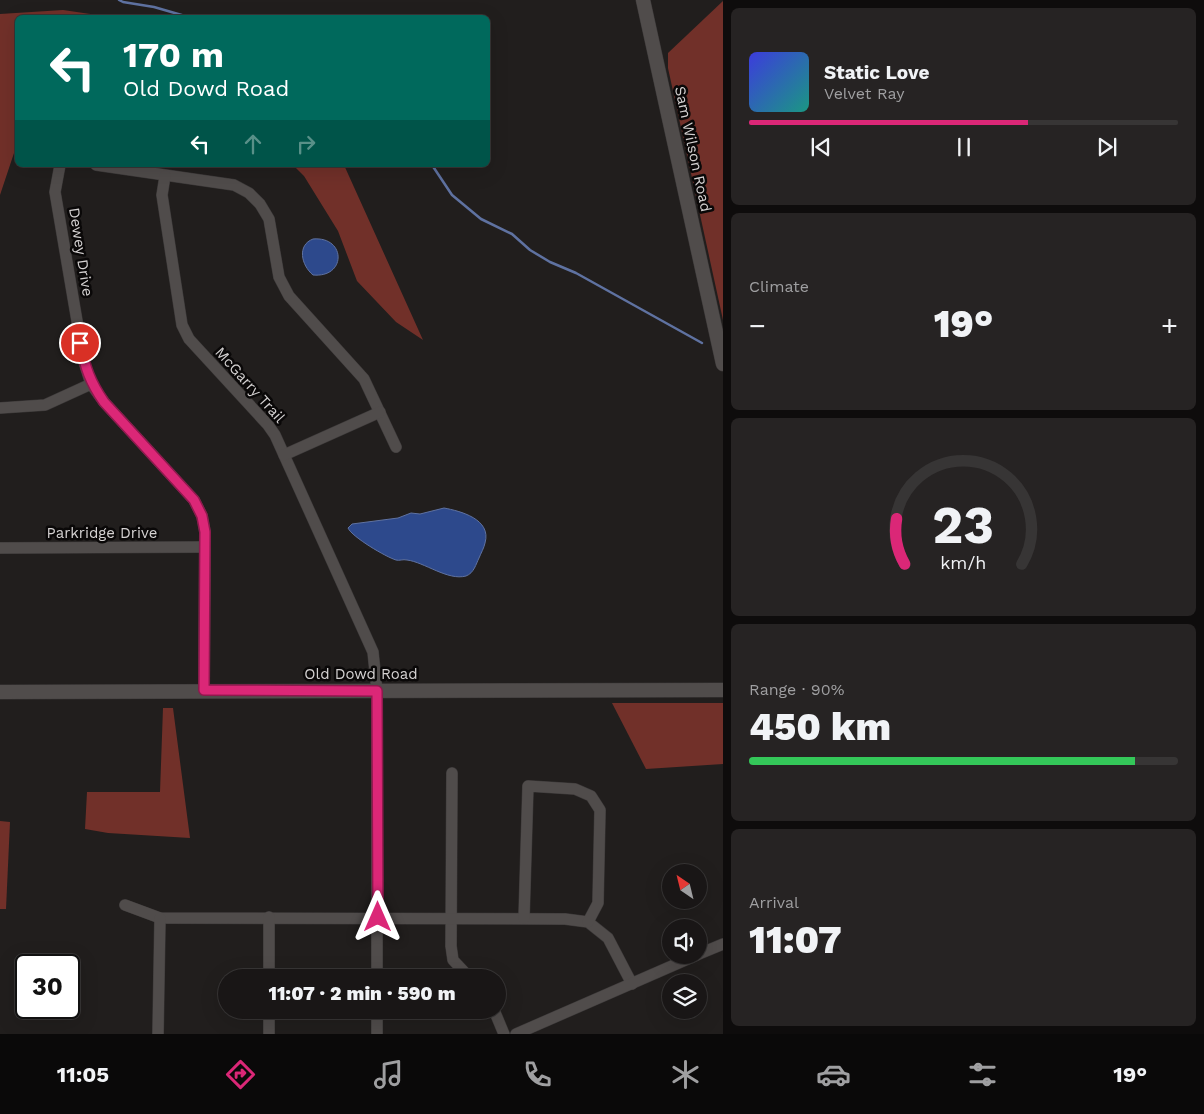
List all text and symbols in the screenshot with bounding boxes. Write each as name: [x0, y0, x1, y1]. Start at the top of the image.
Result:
text: 170 m: [123, 34, 224, 76]
icon: left: [40, 35, 105, 100]
text: Static Love: [824, 61, 929, 84]
text: Old Dowd Road: [123, 76, 289, 101]
text: Velvet Ray: [824, 84, 904, 103]
street label: Sam Wilson Road: [671, 85, 715, 213]
icon: left: [186, 130, 214, 158]
icon: ahead: [239, 130, 267, 158]
icon: right: [292, 130, 320, 158]
icon: previous: [807, 133, 835, 161]
icon: pause: [950, 133, 978, 161]
icon: next: [1093, 133, 1121, 161]
street label: Dewey Drive: [65, 206, 97, 298]
text: Climate: [749, 277, 809, 296]
text: 19°: [934, 302, 993, 346]
text: −: [749, 309, 766, 342]
text: +: [1161, 309, 1178, 342]
pin: [59, 322, 101, 364]
icon: arrive: [66, 329, 94, 357]
street label: McGarry Trail: [211, 343, 289, 427]
text: 23: [933, 495, 994, 556]
street label: Parkridge Drive: [47, 524, 157, 542]
text: km/h: [940, 552, 987, 573]
street label: Old Dowd Road: [304, 665, 418, 683]
text: Range · 90%: [749, 680, 844, 699]
text: 450 km: [749, 705, 891, 749]
north arrow: [662, 864, 708, 909]
map controls: [662, 864, 707, 1019]
position arrow: [351, 890, 403, 942]
text: Arrival: [749, 893, 799, 912]
text: 11:07: [749, 918, 842, 962]
button: sound: [662, 919, 707, 964]
speed limit sign: 30: [15, 954, 80, 1019]
button: layers: [662, 974, 707, 1019]
text: 11:07 · 2 min · 590 m: [268, 982, 456, 1005]
icon: directions: [223, 1057, 258, 1092]
icon: music: [371, 1057, 406, 1092]
icon: phone: [520, 1057, 555, 1092]
icon: climate: [668, 1057, 703, 1092]
icon: car: [816, 1057, 851, 1092]
icon: filters: [965, 1057, 1000, 1092]
text: 11:05: [57, 1062, 109, 1087]
text: 19°: [1113, 1062, 1147, 1087]

